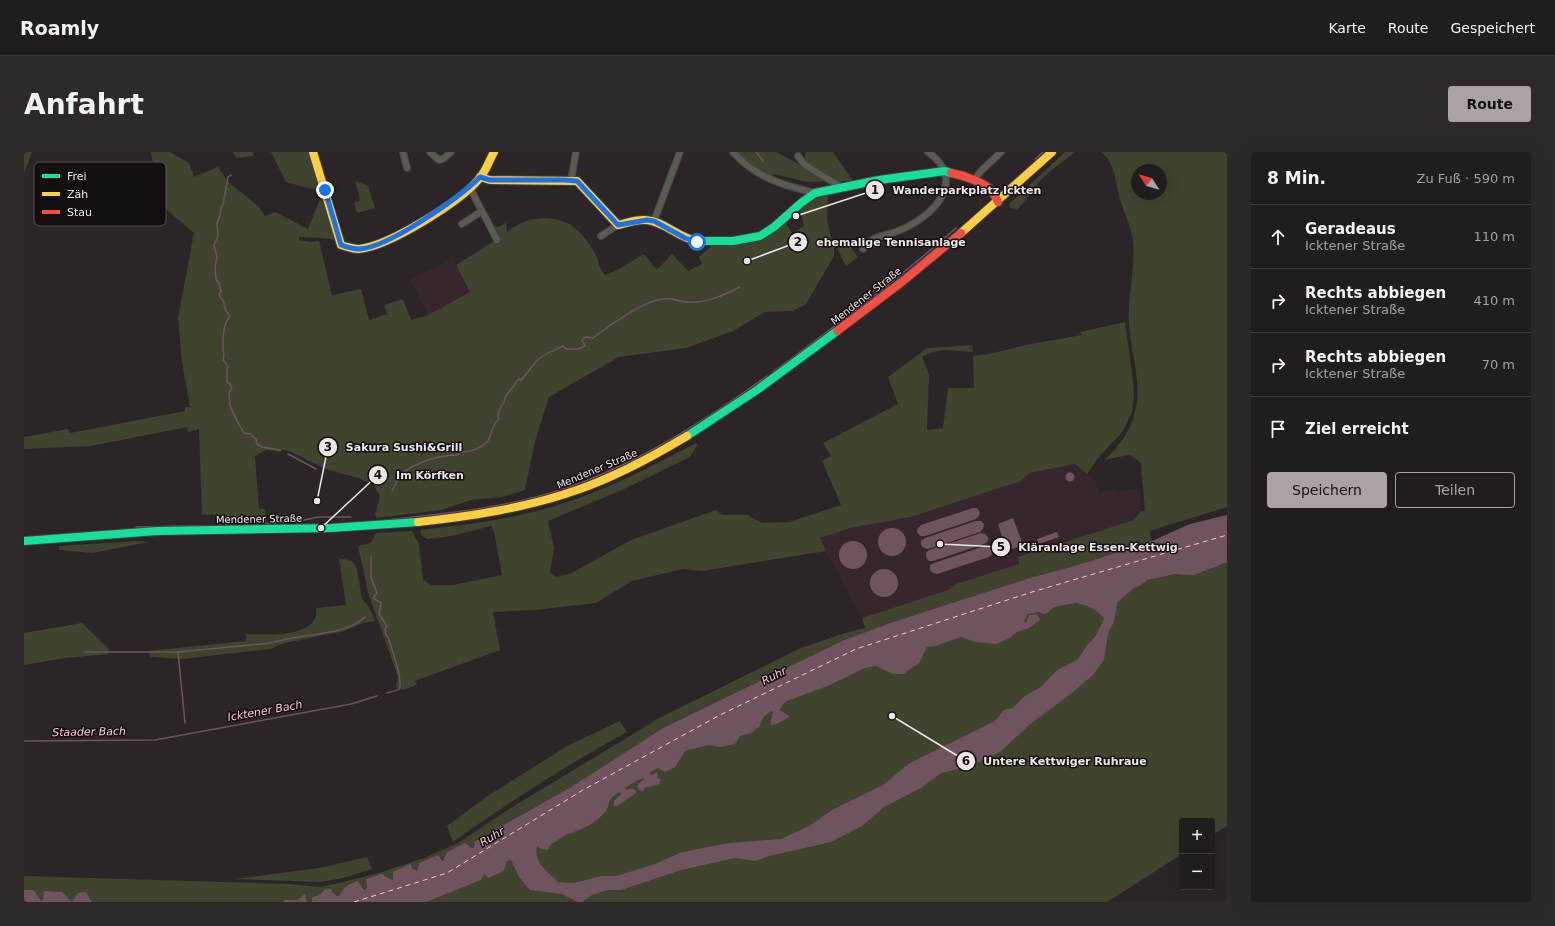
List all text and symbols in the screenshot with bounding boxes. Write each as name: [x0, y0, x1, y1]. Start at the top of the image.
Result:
text: Roamly: [20, 17, 99, 39]
text: Karte: [1328, 20, 1366, 36]
text: Route: [1388, 20, 1428, 36]
text: Gespeichert: [1450, 20, 1535, 36]
button: Route: [1448, 86, 1531, 122]
text: Anfahrt: [24, 88, 144, 121]
legend: [34, 162, 166, 226]
north arrow: [1131, 164, 1167, 200]
text: 8 Min.: [1267, 168, 1326, 188]
text: Frei: [67, 170, 87, 183]
text: Zu Fuß · 590 m: [1417, 171, 1515, 186]
callout: Wanderparkplatz Ickten: [865, 178, 1049, 201]
route end: [316, 181, 334, 199]
text: 1: [871, 183, 879, 197]
text: Wanderparkplatz Ickten: [893, 184, 1041, 197]
text: Zäh: [67, 188, 88, 201]
text: Stau: [67, 206, 92, 219]
text: Geradeaus: [1305, 220, 1396, 238]
icon: ahead: [1267, 226, 1289, 248]
text: 110 m: [1473, 229, 1515, 244]
callout: ehemalige Tennisanlage: [788, 230, 973, 253]
route start: [688, 233, 706, 251]
text: 2: [794, 235, 802, 249]
text: ehemalige Tennisanlage: [816, 236, 966, 249]
text: Icktener Straße: [1305, 238, 1405, 253]
street label: Mendener Straße: [829, 265, 903, 327]
text: Rechts abbiegen: [1305, 284, 1446, 302]
icon: right: [1267, 290, 1289, 312]
text: 410 m: [1473, 293, 1515, 308]
text: Icktener Straße: [1305, 302, 1405, 317]
text: Rechts abbiegen: [1305, 348, 1446, 366]
icon: right: [1267, 354, 1289, 376]
text: 70 m: [1482, 357, 1515, 372]
text: Icktener Straße: [1305, 366, 1405, 381]
icon: arrive: [1267, 418, 1289, 440]
text: Ziel erreicht: [1305, 420, 1409, 438]
callout: Sakura Sushi&Grill: [318, 435, 470, 458]
text: 3: [324, 440, 332, 454]
text: Sakura Sushi&Grill: [346, 441, 462, 454]
street label: Mendener Straße: [555, 447, 639, 491]
callout: Im Körfken: [368, 464, 472, 487]
text: 4: [374, 468, 382, 482]
text: Im Körfken: [396, 469, 464, 482]
button: Speichern: [1267, 472, 1387, 508]
button: Teilen: [1395, 472, 1515, 508]
street label: Mendener Straße: [216, 513, 302, 525]
callout: Kläranlage Essen-Kettwig: [991, 535, 1186, 558]
text: 5: [997, 540, 1005, 554]
text: Kläranlage Essen-Kettwig: [1018, 541, 1178, 554]
water label: Ruhr: [759, 664, 790, 688]
water label: Icktener Bach: [227, 698, 303, 724]
water label: Staader Bach: [52, 725, 126, 739]
callout: Untere Kettwiger Ruhraue: [956, 750, 1155, 773]
text: 6: [962, 754, 970, 768]
text: Untere Kettwiger Ruhraue: [983, 755, 1147, 768]
map controls: [1179, 818, 1215, 890]
button: +: [1179, 818, 1215, 854]
water label: Ruhr: [477, 824, 508, 849]
button: −: [1179, 854, 1215, 890]

